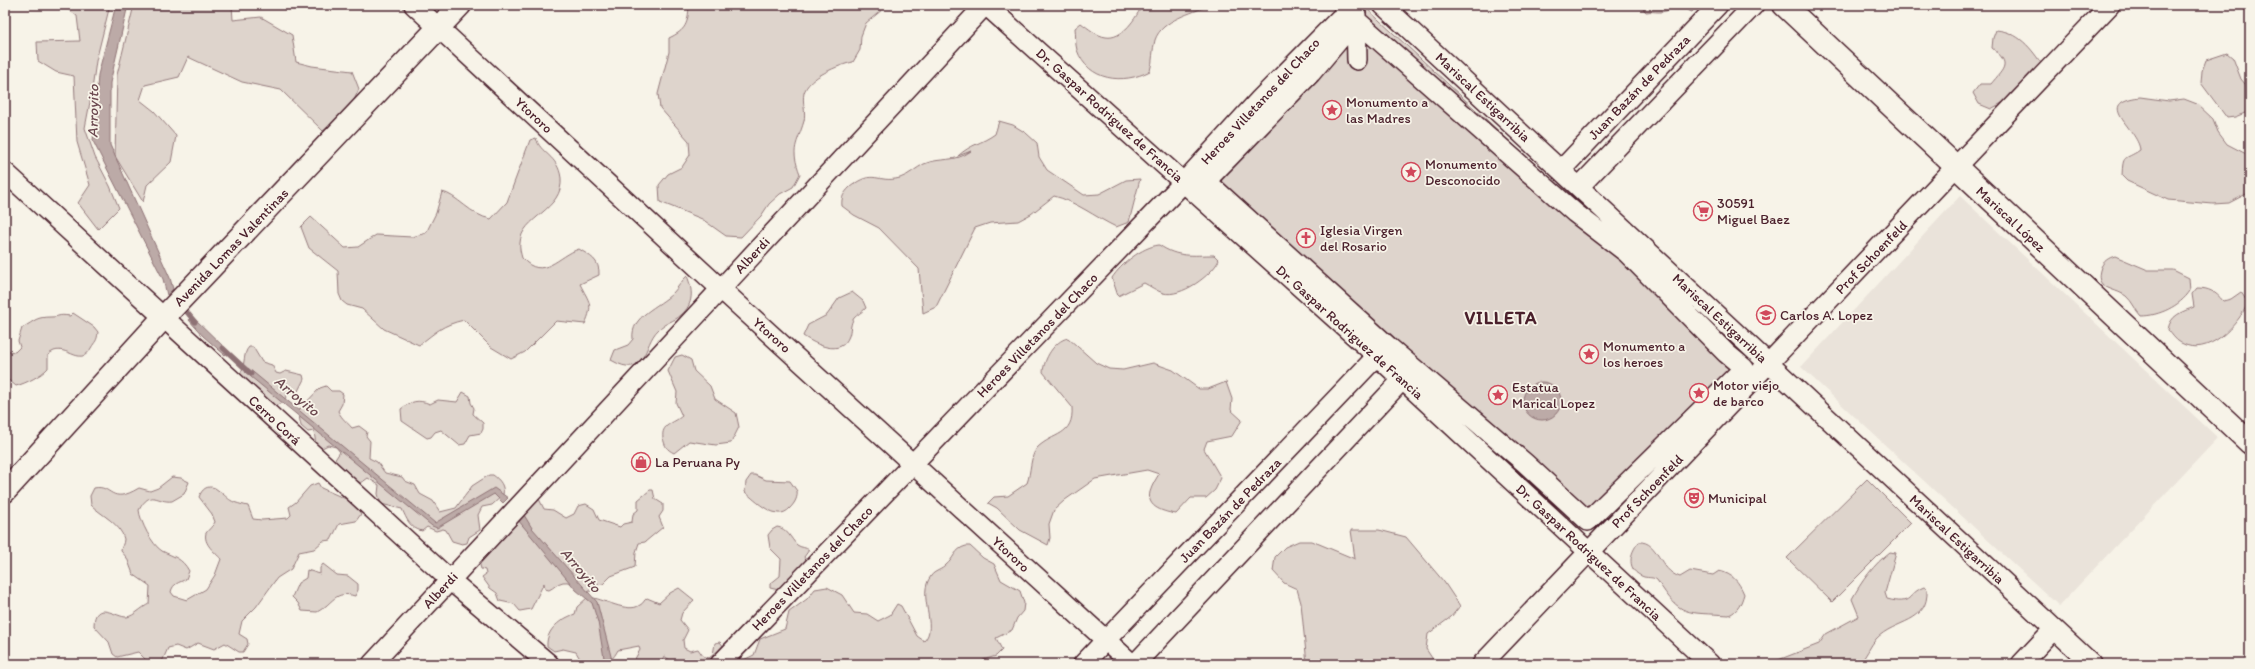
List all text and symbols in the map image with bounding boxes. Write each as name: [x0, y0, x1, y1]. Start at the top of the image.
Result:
street label: Juan Bazán de Pedraza: [1585, 31, 1694, 143]
street label: Heroes Villetanos del Chaco: [1197, 34, 1324, 168]
street label: Dr. Gaspar Rodriguez de Francia: [1032, 45, 1187, 187]
street label: Mariscal Estigarribia: [1432, 49, 1534, 146]
water label: Arroyito: [84, 84, 102, 138]
street label: Ytororo: [511, 94, 556, 137]
place label: Monumento a las Madres: [1346, 94, 1428, 127]
place icon: Monumento a las Madres: [1321, 99, 1343, 121]
place label: Monumento Desconocido: [1425, 156, 1500, 189]
place icon: Monumento Desconocido: [1400, 161, 1422, 183]
street label: Mariscal López: [1972, 183, 2049, 256]
street label: Avenida Lomas Valentinas: [171, 185, 292, 310]
place label: 30591 Miguel Baez: [1717, 195, 1790, 228]
supermarket icon: 30591 Miguel Baez: [1692, 200, 1714, 222]
street label: Prof Schoenfeld: [1832, 217, 1911, 298]
place label: Iglesia Virgen del Rosario: [1320, 222, 1402, 255]
church icon: Iglesia Virgen del Rosario: [1295, 227, 1317, 249]
street label: Alberdi: [731, 234, 774, 277]
street label: Dr. Gaspar Rodriguez de Francia: [1272, 262, 1427, 404]
street label: Heroes Villetanos del Chaco: [973, 269, 1102, 401]
street label: Mariscal Estigarribia: [1669, 270, 1771, 367]
school or university icon: Carlos A. Lopez: [1755, 304, 1777, 326]
district label: VILLETA: [1464, 307, 1538, 329]
place label: Carlos A. Lopez: [1780, 307, 1873, 324]
street label: Ytororo: [749, 314, 794, 357]
place label: Monumento a los heroes: [1603, 338, 1685, 371]
place icon: Monumento a los heroes: [1578, 343, 1600, 365]
water label: Arroyito: [271, 372, 323, 420]
place label: Motor viejo de barco: [1713, 377, 1779, 410]
place label: Estatua Marical Lopez: [1512, 379, 1595, 412]
place icon: Motor viejo de barco: [1688, 382, 1710, 404]
place icon: Estatua Marical Lopez: [1487, 384, 1509, 406]
street label: Cerro Corá: [245, 392, 305, 449]
shop icon: La Peruana Py: [630, 451, 652, 473]
street label: Prof Schoenfeld: [1608, 451, 1687, 532]
place label: La Peruana Py: [655, 454, 740, 471]
street label: Juan Bazán de Pedraza: [1176, 454, 1285, 566]
street label: Dr. Gaspar Rodriguez de Francia: [1512, 480, 1665, 625]
theatre icon: Municipal: [1683, 487, 1705, 509]
place label: Municipal: [1708, 490, 1767, 507]
street label: Mariscal Estigarribia: [1906, 491, 2008, 588]
street label: Heroes Villetanos del Chaco: [748, 502, 877, 634]
street label: Ytororo: [988, 533, 1033, 576]
water label: Arroyito: [557, 544, 605, 596]
street label: Alberdi: [419, 569, 462, 612]

